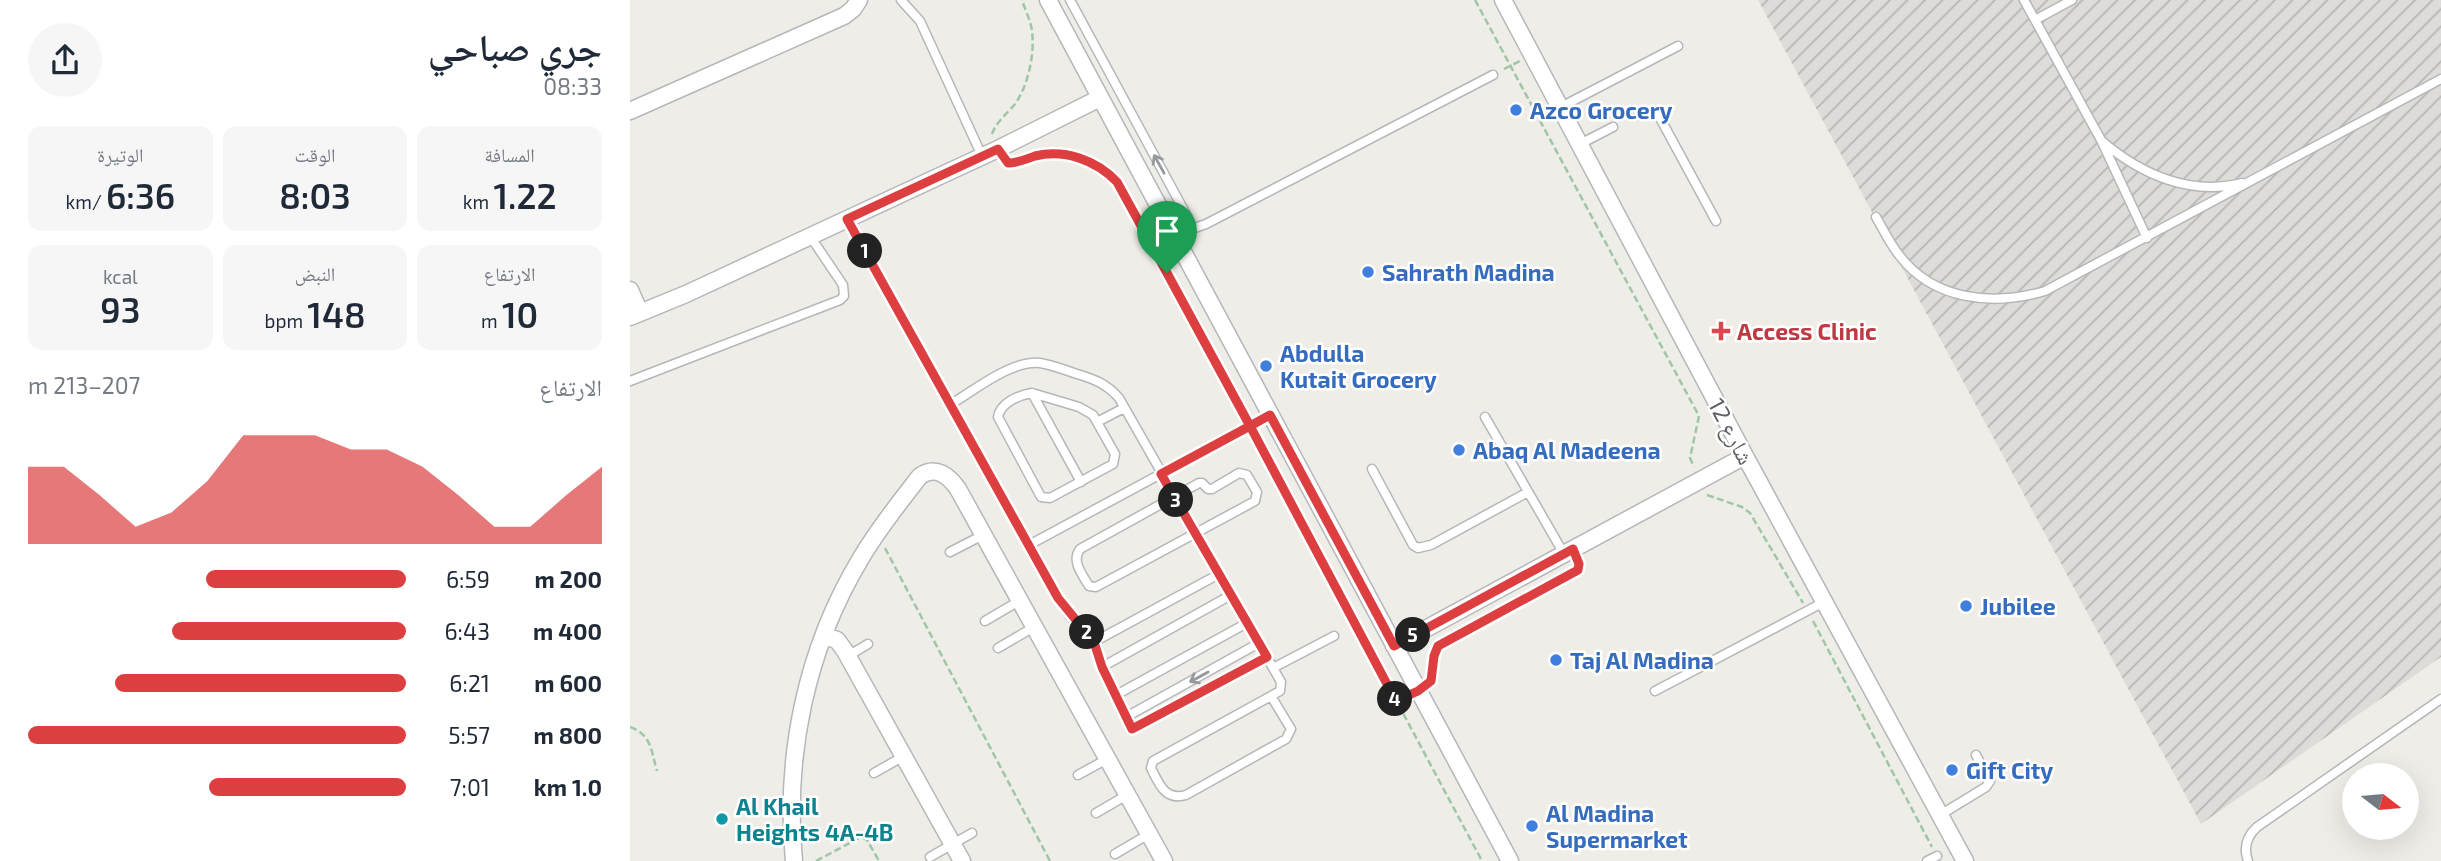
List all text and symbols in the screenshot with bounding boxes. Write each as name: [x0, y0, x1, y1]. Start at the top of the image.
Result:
button: share: [28, 23, 102, 97]
text: جري صباحي: [428, 23, 602, 69]
text: 08:33: [543, 72, 602, 100]
place label: Azco Grocery: [1530, 96, 1673, 124]
marker: Azco Grocery: [1508, 102, 1524, 118]
text: الوتيرة: [97, 143, 143, 166]
text: الوقت: [295, 143, 335, 166]
text: المسافة: [484, 143, 535, 166]
one-way arrow: [1152, 155, 1166, 175]
text: 6:36: [106, 174, 175, 216]
text: 8:03: [279, 174, 351, 216]
text: 1.22: [493, 174, 557, 216]
text: /km: [66, 190, 106, 213]
text: km: [463, 190, 493, 213]
pin: [1137, 201, 1197, 273]
icon: arrive: [1148, 212, 1186, 250]
pin: 1: [848, 233, 882, 268]
text: 1: [860, 239, 869, 262]
place label: Sahrath Madina: [1382, 258, 1555, 286]
text: النبض: [295, 262, 335, 285]
text: الارتفاع: [484, 262, 536, 285]
marker: Sahrath Madina: [1360, 264, 1376, 280]
text: kcal: [103, 265, 138, 288]
text: 93: [100, 288, 140, 330]
text: 148: [307, 293, 365, 335]
text: 10: [502, 293, 538, 335]
text: bpm: [265, 309, 307, 332]
text: m: [481, 309, 502, 332]
place label: Access Clinic: [1737, 317, 1877, 345]
marker: Access Clinic: [1711, 321, 1731, 341]
place label: Abdulla Kutait Grocery: [1280, 339, 1437, 393]
marker: Abdulla Kutait Grocery: [1258, 358, 1274, 374]
text: 207–213 m: [28, 371, 140, 399]
text: الارتفاع: [539, 373, 602, 401]
street label: شارع 12: [1701, 393, 1761, 470]
place label: Abaq Al Madeena: [1473, 436, 1661, 464]
marker: Abaq Al Madeena: [1451, 442, 1467, 458]
pin: 3: [1158, 482, 1194, 518]
text: 3: [1170, 488, 1181, 511]
text: 6:59: [446, 565, 490, 593]
text: 200 m: [534, 565, 602, 593]
place label: Jubilee: [1980, 592, 2056, 620]
marker: Jubilee: [1958, 598, 1974, 614]
pin: 2: [1070, 614, 1105, 650]
text: 6:43: [444, 617, 490, 645]
text: 400 m: [533, 617, 602, 645]
pin: 5: [1396, 618, 1430, 652]
text: 2: [1081, 620, 1092, 643]
text: 5: [1407, 623, 1418, 646]
place label: Taj Al Madina: [1570, 646, 1714, 674]
marker: Taj Al Madina: [1548, 652, 1564, 668]
text: 6:21: [449, 669, 490, 697]
text: 600 m: [534, 669, 602, 697]
one-way arrow: [1189, 671, 1210, 684]
pin: 4: [1378, 682, 1412, 716]
text: 4: [1388, 687, 1401, 710]
text: 5:57: [448, 721, 490, 749]
text: 800 m: [533, 721, 602, 749]
place label: Gift City: [1966, 756, 2053, 784]
marker: Gift City: [1944, 762, 1960, 778]
north arrow: [2342, 763, 2418, 840]
map controls: [2342, 763, 2419, 840]
text: 7:01: [450, 773, 490, 801]
text: 1.0 km: [534, 773, 602, 801]
place label: Al Khail Heights 4A-4B: [736, 792, 894, 846]
place label: Al Madina Supermarket: [1546, 799, 1688, 853]
marker: Al Khail Heights 4A-4B: [714, 811, 730, 827]
marker: Al Madina Supermarket: [1524, 818, 1540, 834]

